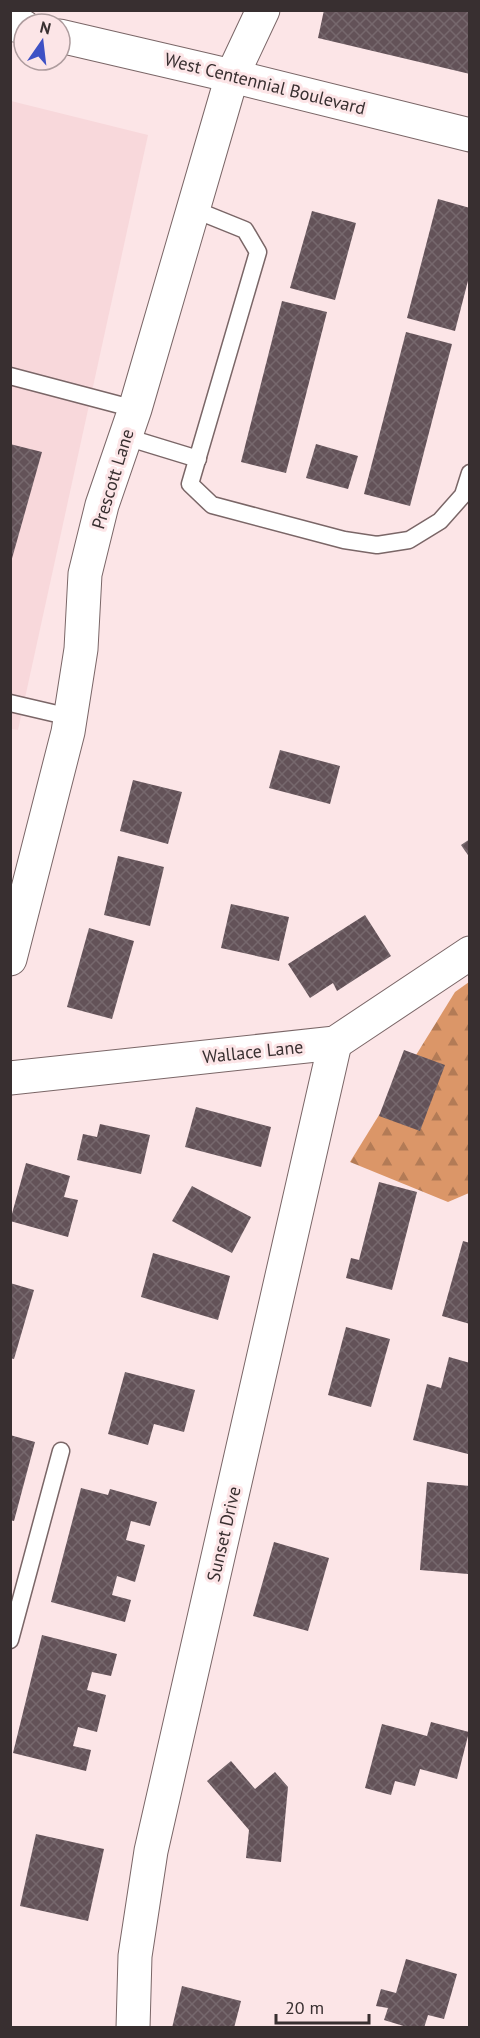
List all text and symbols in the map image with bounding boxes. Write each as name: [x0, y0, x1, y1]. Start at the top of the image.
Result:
north arrow: [12, 12, 72, 72]
text: N: [38, 16, 53, 38]
street label: West Centennial Boulevard: [162, 47, 368, 120]
street label: Prescott Lane: [86, 426, 139, 532]
street label: Wallace Lane: [201, 1035, 304, 1068]
street label: Sunset Drive: [201, 1484, 246, 1584]
scale bar: [276, 1987, 369, 2025]
text: 20 m: [285, 1996, 324, 2019]

